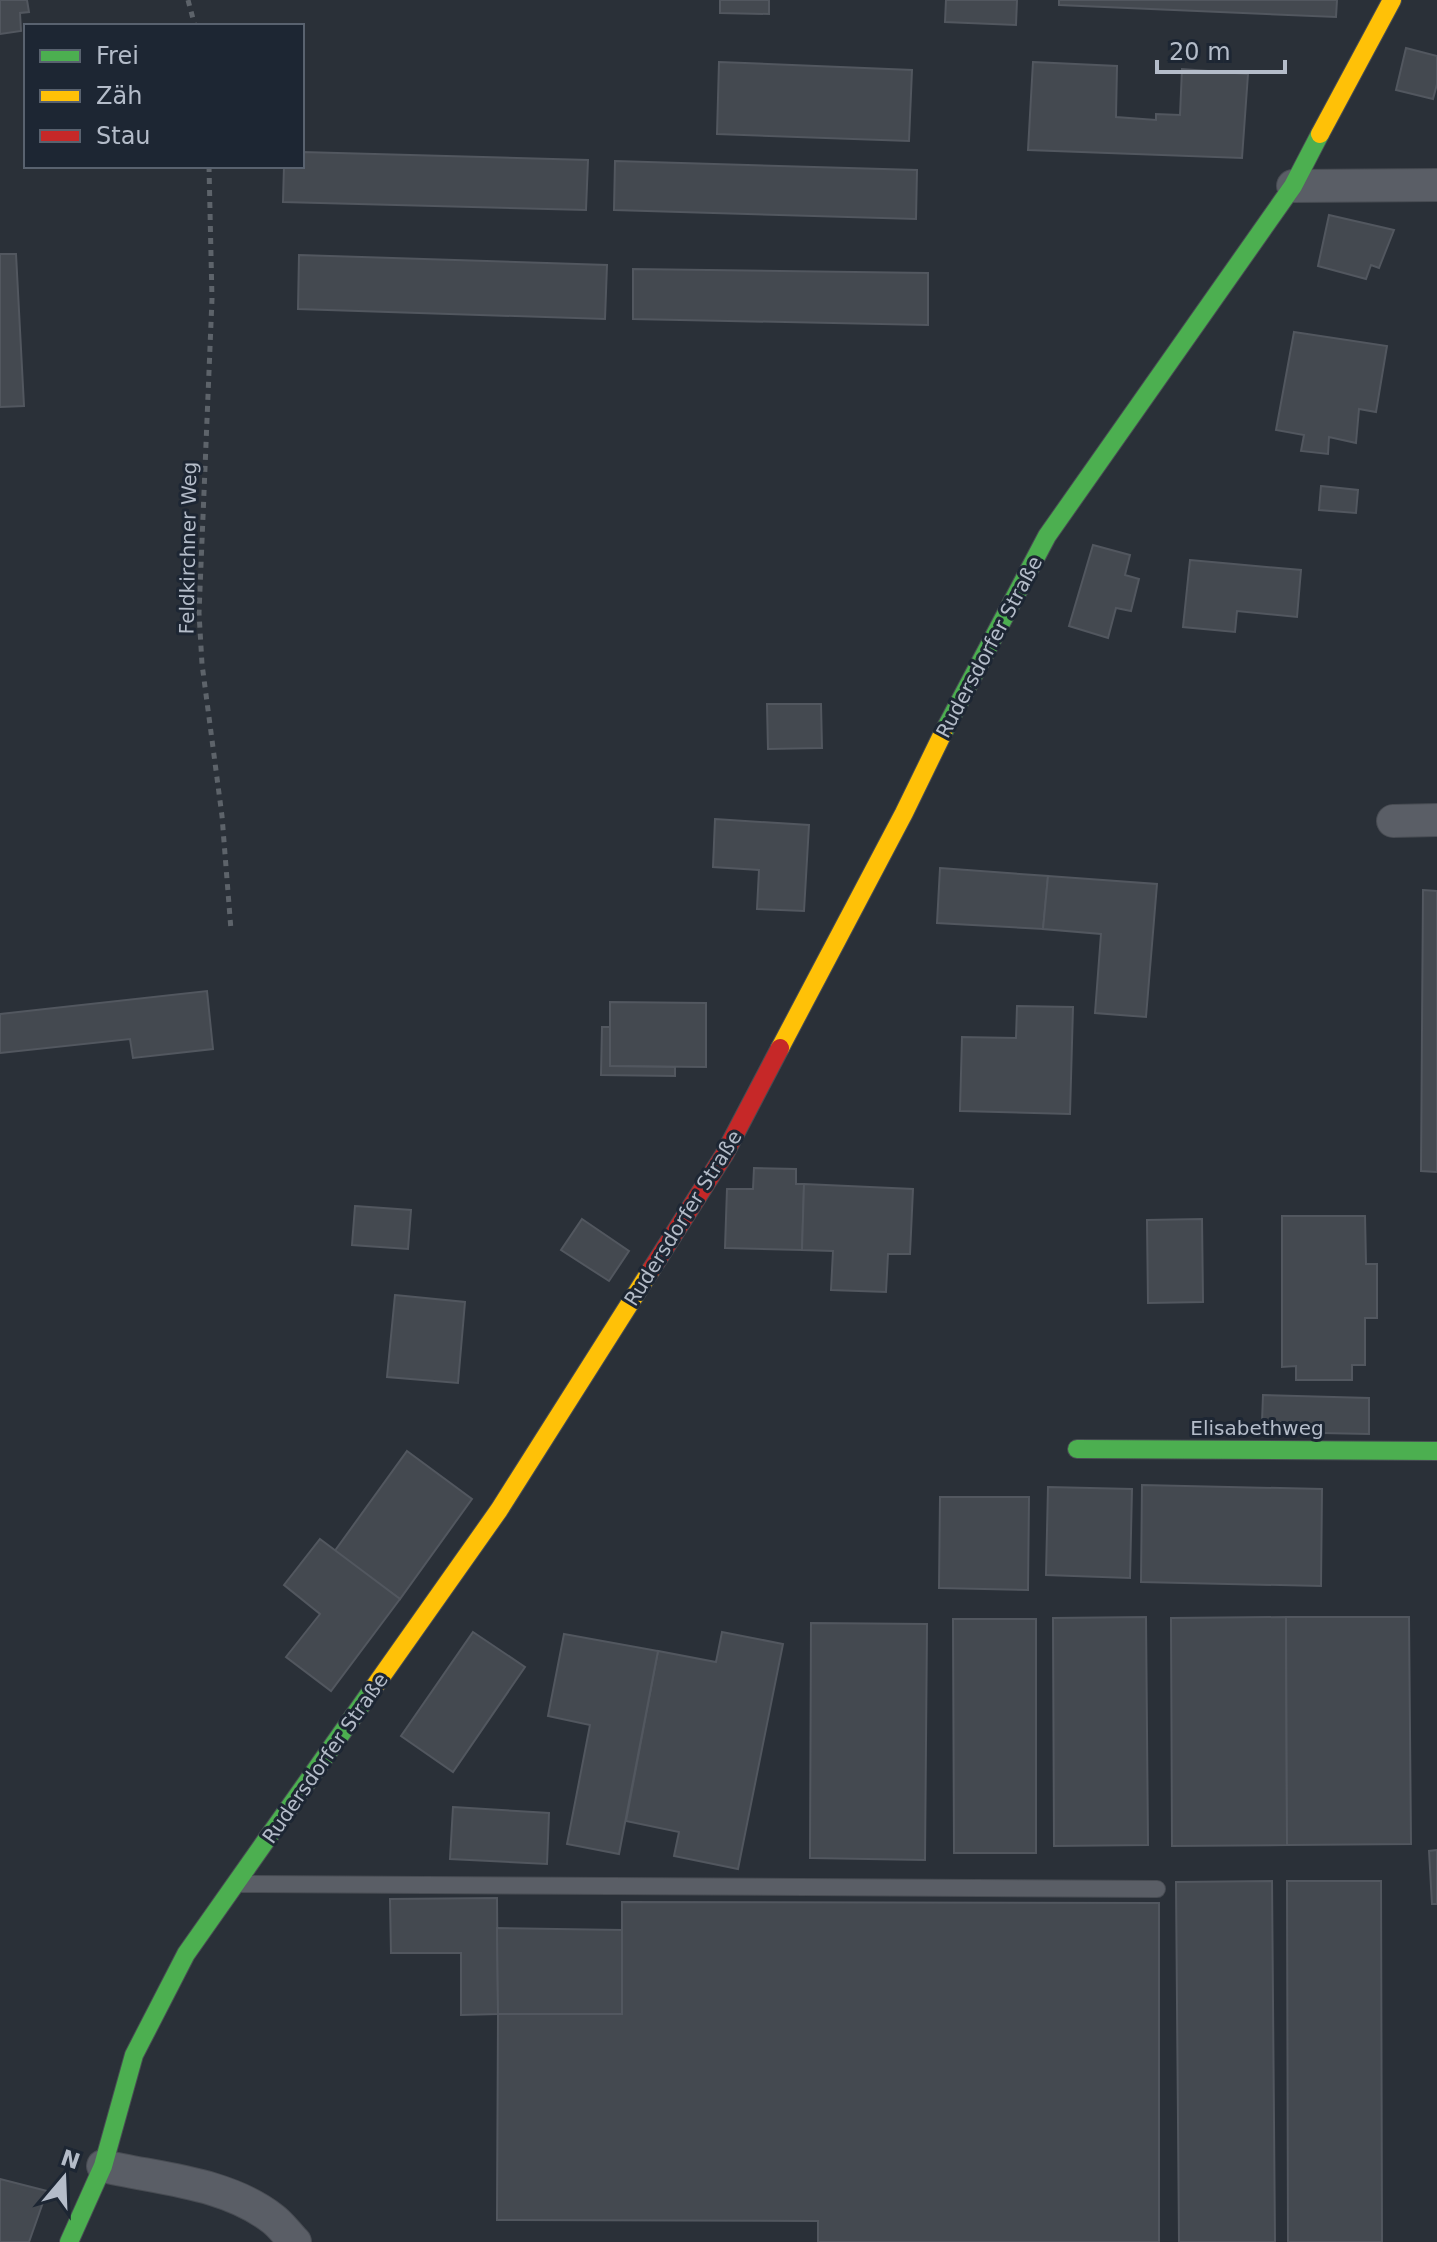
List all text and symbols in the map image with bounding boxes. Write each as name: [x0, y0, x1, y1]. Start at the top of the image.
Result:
legend: [24, 24, 304, 168]
scale bar: [1157, 24, 1285, 74]
text: 20 m: [1169, 38, 1231, 66]
text: Frei: [96, 42, 139, 70]
text: Zäh: [96, 82, 142, 110]
text: Stau: [96, 122, 151, 150]
street label: Feldkirchner Weg: [174, 461, 202, 635]
street label: Rudersdorfer Straße: [931, 552, 1047, 742]
street label: Rudersdorfer Straße: [619, 1126, 747, 1310]
street label: Elisabethweg: [1190, 1416, 1324, 1440]
street label: Rudersdorfer Straße: [257, 1668, 393, 1848]
north arrow: [24, 2138, 104, 2218]
text: N: [58, 2145, 83, 2174]

